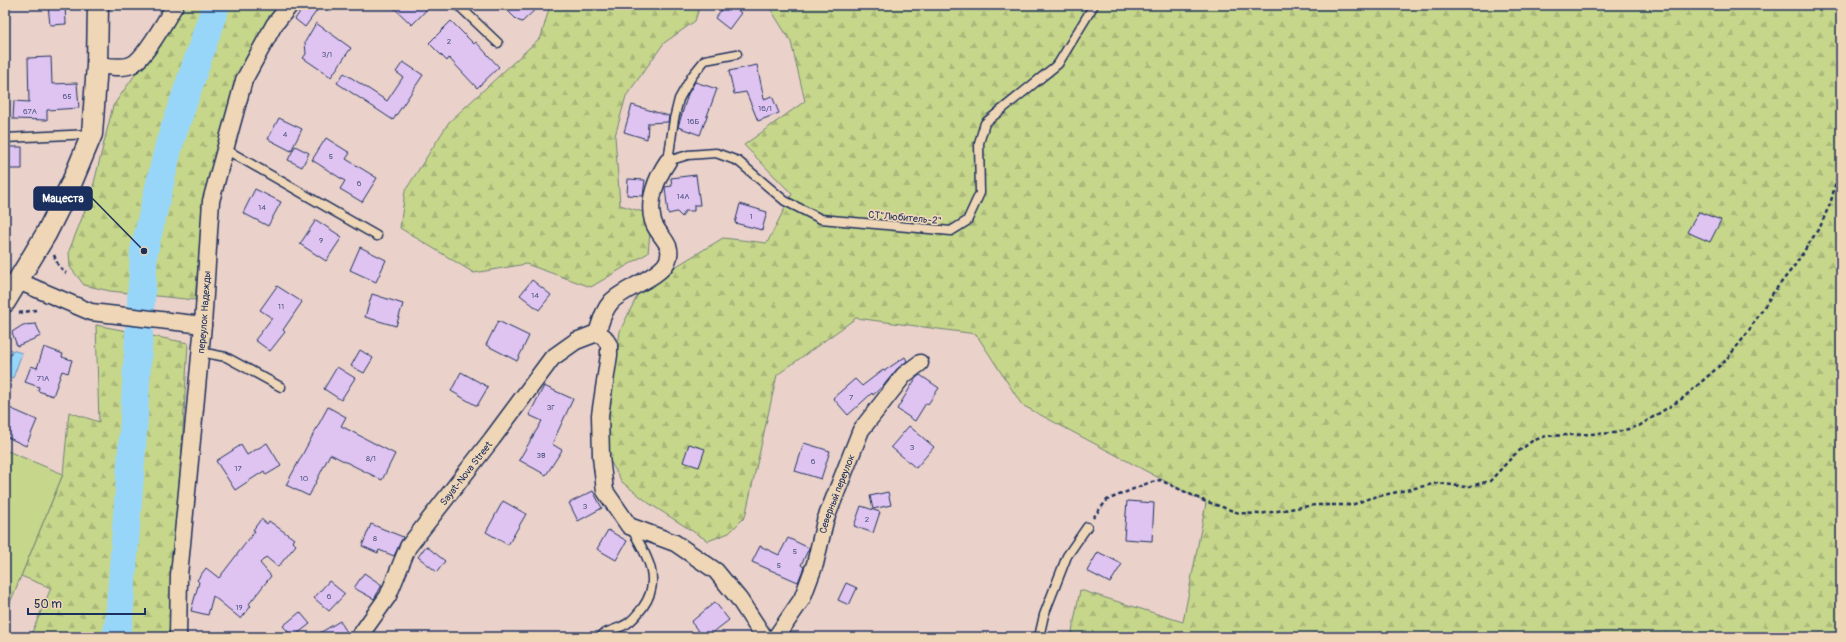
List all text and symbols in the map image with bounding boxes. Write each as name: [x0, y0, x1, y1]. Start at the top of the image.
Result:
house number: 2: [447, 37, 452, 46]
house number: 3/1: [322, 50, 332, 59]
house number: 65: [63, 92, 72, 101]
house number: 16/1: [758, 104, 772, 113]
house number: 67А: [23, 107, 37, 116]
house number: 16Б: [687, 117, 699, 126]
house number: 4: [283, 130, 288, 139]
house number: 5: [329, 152, 333, 161]
house number: 6: [357, 179, 362, 188]
callout: Мацеста: [34, 187, 92, 210]
text: Мацеста: [42, 192, 84, 205]
house number: 14А: [677, 192, 689, 201]
house number: 14: [258, 203, 266, 212]
street label: СТ"Любитель-2": [868, 209, 942, 227]
house number: 1: [749, 212, 753, 221]
house number: 9: [319, 236, 323, 245]
street label: переулок Надежды: [195, 271, 213, 354]
house number: 14: [531, 291, 539, 300]
house number: 11: [278, 302, 284, 311]
house number: 71А: [37, 374, 49, 383]
house number: 7: [849, 393, 854, 402]
house number: 3Г: [547, 403, 555, 412]
street label: Sayat-Nova Street: [438, 438, 496, 508]
house number: 3: [910, 443, 915, 452]
house number: 3В: [537, 451, 546, 460]
street label: Северный переулок: [817, 453, 858, 535]
house number: 8/1: [366, 454, 376, 463]
house number: 6: [811, 457, 816, 466]
house number: 17: [234, 464, 242, 473]
house number: 10: [300, 474, 309, 483]
house number: 3: [583, 502, 588, 511]
house number: 2: [865, 515, 870, 524]
house number: 8: [373, 534, 377, 543]
house number: 5: [793, 547, 797, 556]
house number: 5: [777, 561, 781, 570]
scale bar: [28, 590, 145, 616]
house number: 6: [327, 592, 332, 601]
text: 50 m: [34, 597, 62, 612]
house number: 19: [235, 603, 243, 612]

